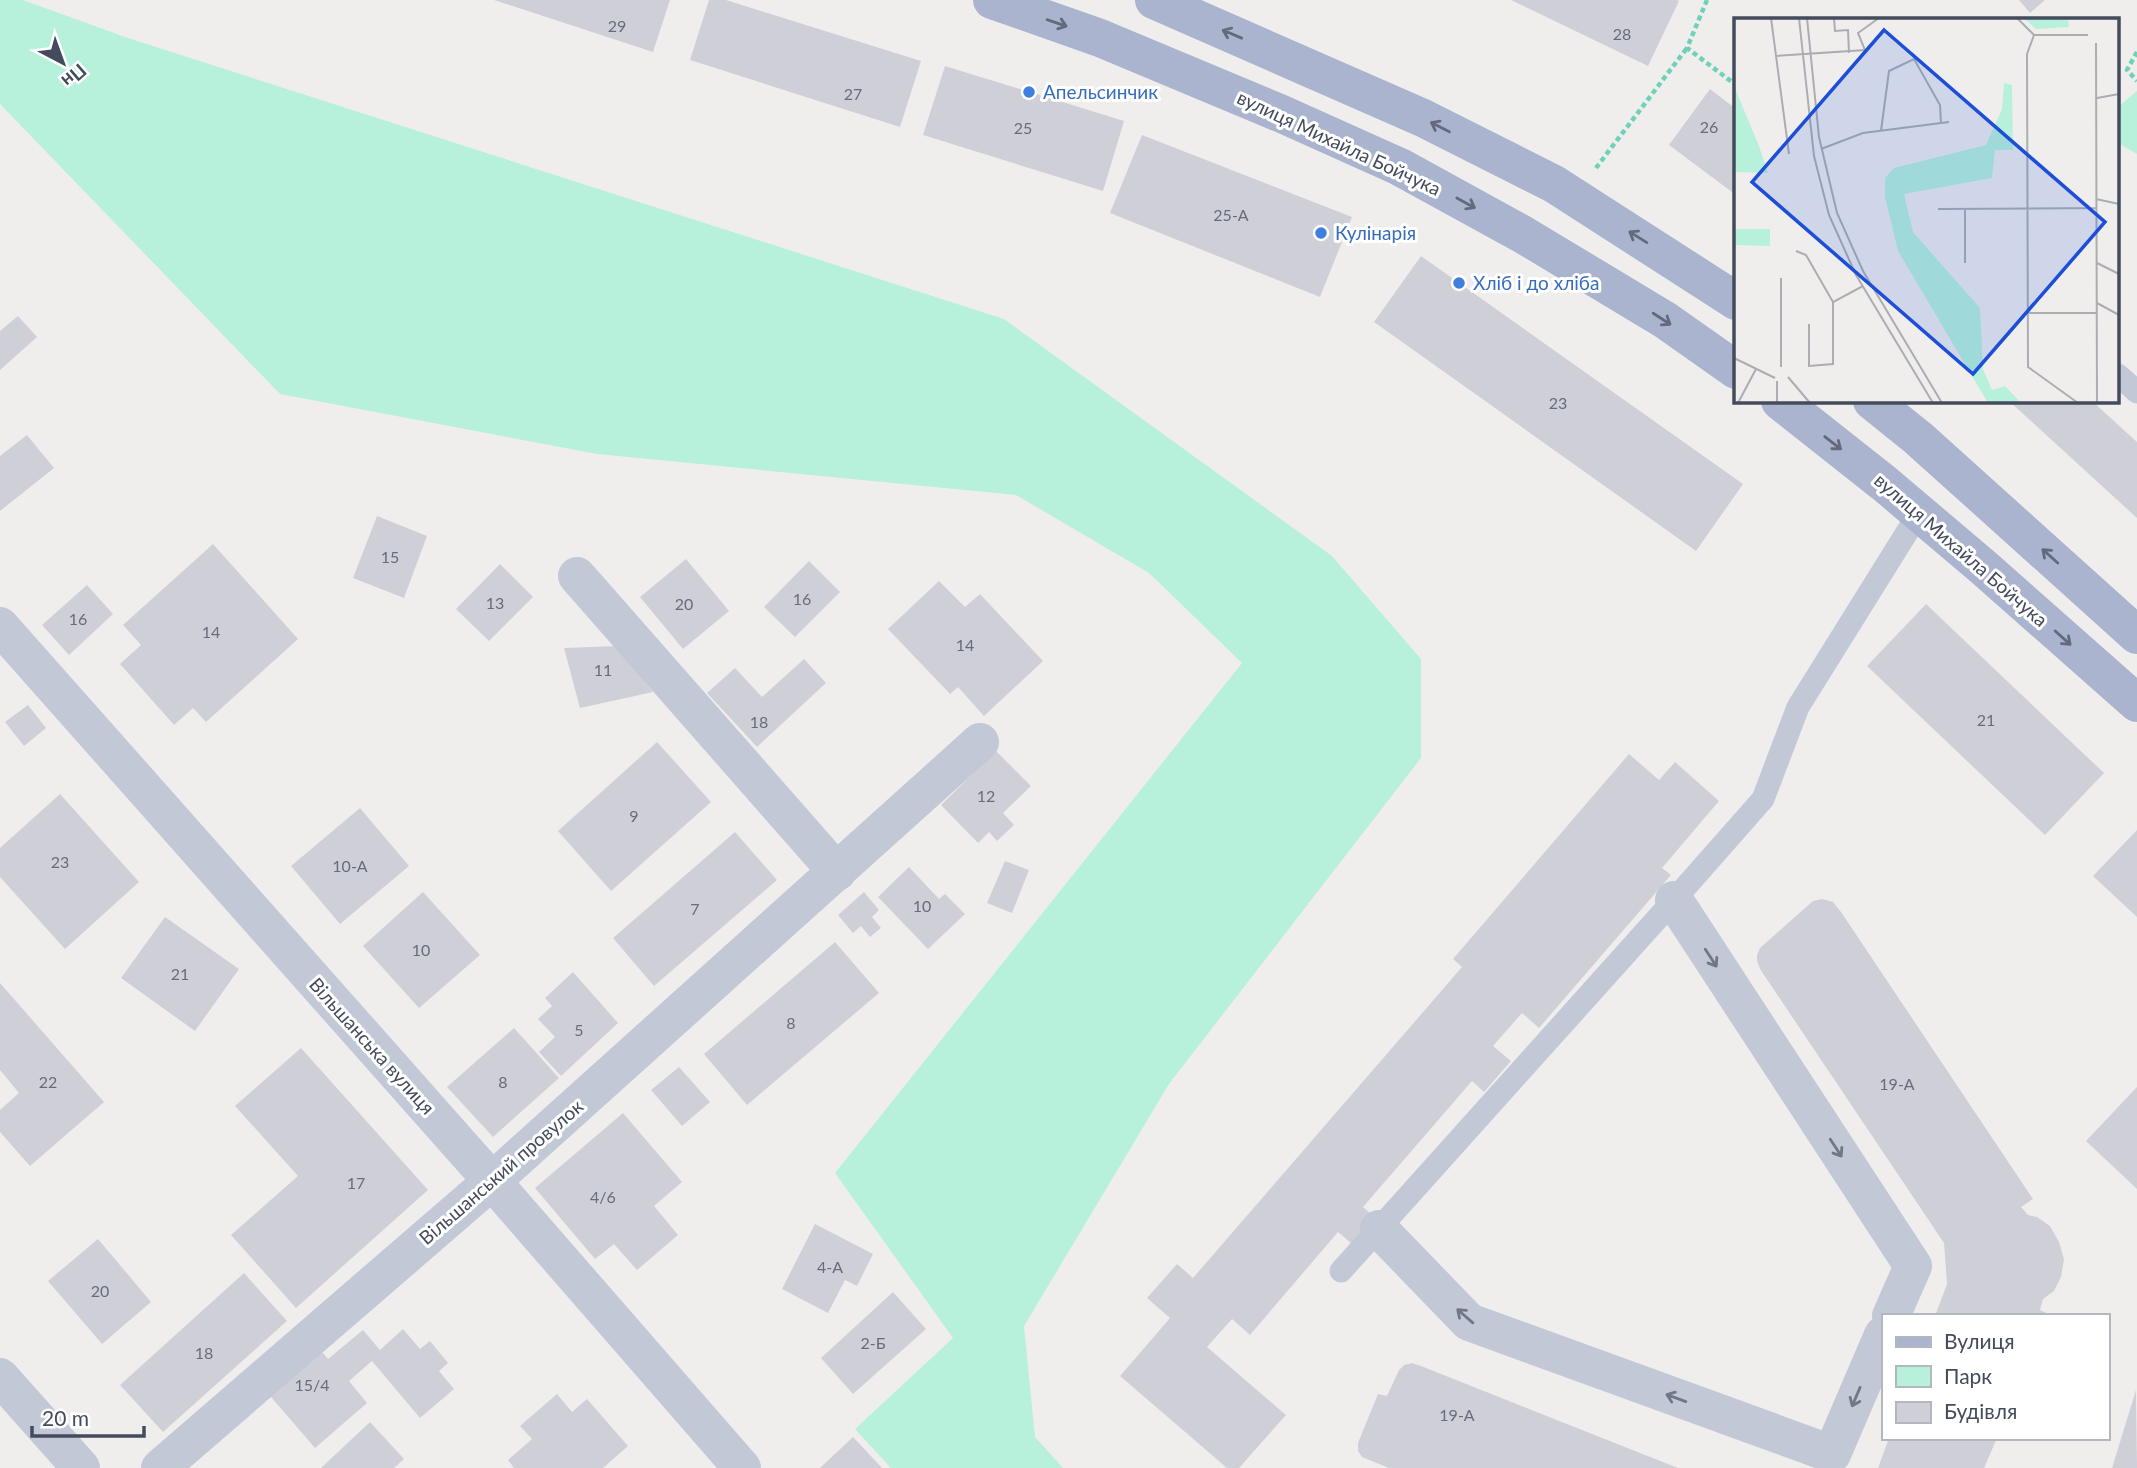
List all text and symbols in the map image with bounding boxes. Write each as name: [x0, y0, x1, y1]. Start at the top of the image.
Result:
house number: 29: [608, 16, 626, 35]
one-way arrow: [1045, 18, 1067, 30]
inset map: [1734, 18, 2120, 402]
house number: 28: [1613, 24, 1631, 43]
one-way arrow: [1222, 27, 1243, 40]
north arrow: [28, 28, 98, 98]
text: Пн: [58, 59, 91, 93]
place label: Апельсинчик: [1043, 80, 1158, 103]
house number: 27: [844, 84, 862, 103]
marker: Апельсинчик: [1021, 84, 1037, 100]
street label: вулиця Михайла Бойчука: [1234, 85, 1445, 200]
house number: 26: [1700, 117, 1718, 136]
house number: 25: [1014, 118, 1032, 137]
one-way arrow: [1430, 119, 1451, 133]
one-way arrow: [1455, 197, 1476, 211]
house number: 25-А: [1213, 205, 1249, 224]
place label: Кулінарія: [1335, 221, 1416, 244]
marker: Кулінарія: [1313, 225, 1329, 241]
one-way arrow: [1629, 230, 1648, 245]
place label: Хліб і до хліба: [1473, 271, 1599, 294]
marker: Хліб і до хліба: [1451, 275, 1467, 291]
one-way arrow: [1652, 312, 1672, 326]
house number: 23: [1549, 393, 1567, 412]
one-way arrow: [1824, 435, 1842, 451]
street label: вулиця Михайла Бойчука: [1870, 468, 2053, 631]
house number: 15: [381, 547, 399, 566]
one-way arrow: [2041, 548, 2059, 564]
house number: 16: [793, 589, 811, 608]
house number: 13: [486, 593, 504, 612]
house number: 20: [675, 594, 693, 613]
house number: 16: [69, 609, 87, 628]
house number: 14: [202, 622, 220, 641]
one-way arrow: [2054, 630, 2072, 646]
house number: 14: [956, 635, 974, 654]
house number: 11: [594, 660, 612, 679]
house number: 21: [1977, 710, 1995, 729]
house number: 18: [750, 712, 768, 731]
house number: 12: [977, 786, 995, 805]
house number: 9: [629, 806, 639, 825]
house number: 23: [51, 852, 69, 871]
house number: 10-А: [332, 856, 368, 875]
house number: 10: [913, 896, 931, 915]
house number: 7: [690, 899, 700, 918]
house number: 10: [412, 940, 430, 959]
one-way arrow: [1705, 947, 1719, 967]
house number: 21: [171, 964, 189, 983]
street label: Вільшанська вулиця: [305, 973, 440, 1119]
house number: 8: [786, 1013, 796, 1032]
house number: 5: [574, 1020, 584, 1039]
house number: 22: [39, 1072, 57, 1091]
house number: 8: [498, 1072, 508, 1091]
house number: 19-А: [1879, 1074, 1915, 1093]
street label: Вільшанський провулок: [414, 1094, 587, 1249]
one-way arrow: [1828, 1138, 1843, 1157]
house number: 17: [347, 1173, 365, 1192]
house number: 4/6: [590, 1187, 616, 1206]
house number: 4-А: [817, 1257, 843, 1276]
house number: 20: [91, 1281, 109, 1300]
one-way arrow: [1456, 1309, 1474, 1325]
legend: [1882, 1314, 2109, 1440]
text: Вулиця: [1944, 1328, 2015, 1353]
house number: 2-Б: [860, 1333, 886, 1352]
house number: 18: [195, 1343, 213, 1362]
text: Парк: [1944, 1363, 1992, 1388]
house number: 15/4: [294, 1375, 330, 1394]
one-way arrow: [1849, 1386, 1862, 1407]
one-way arrow: [1666, 1390, 1688, 1403]
scale bar: [32, 1394, 144, 1438]
text: Будівля: [1944, 1398, 2017, 1423]
text: 20 m: [42, 1405, 89, 1430]
house number: 19-А: [1439, 1405, 1475, 1424]

